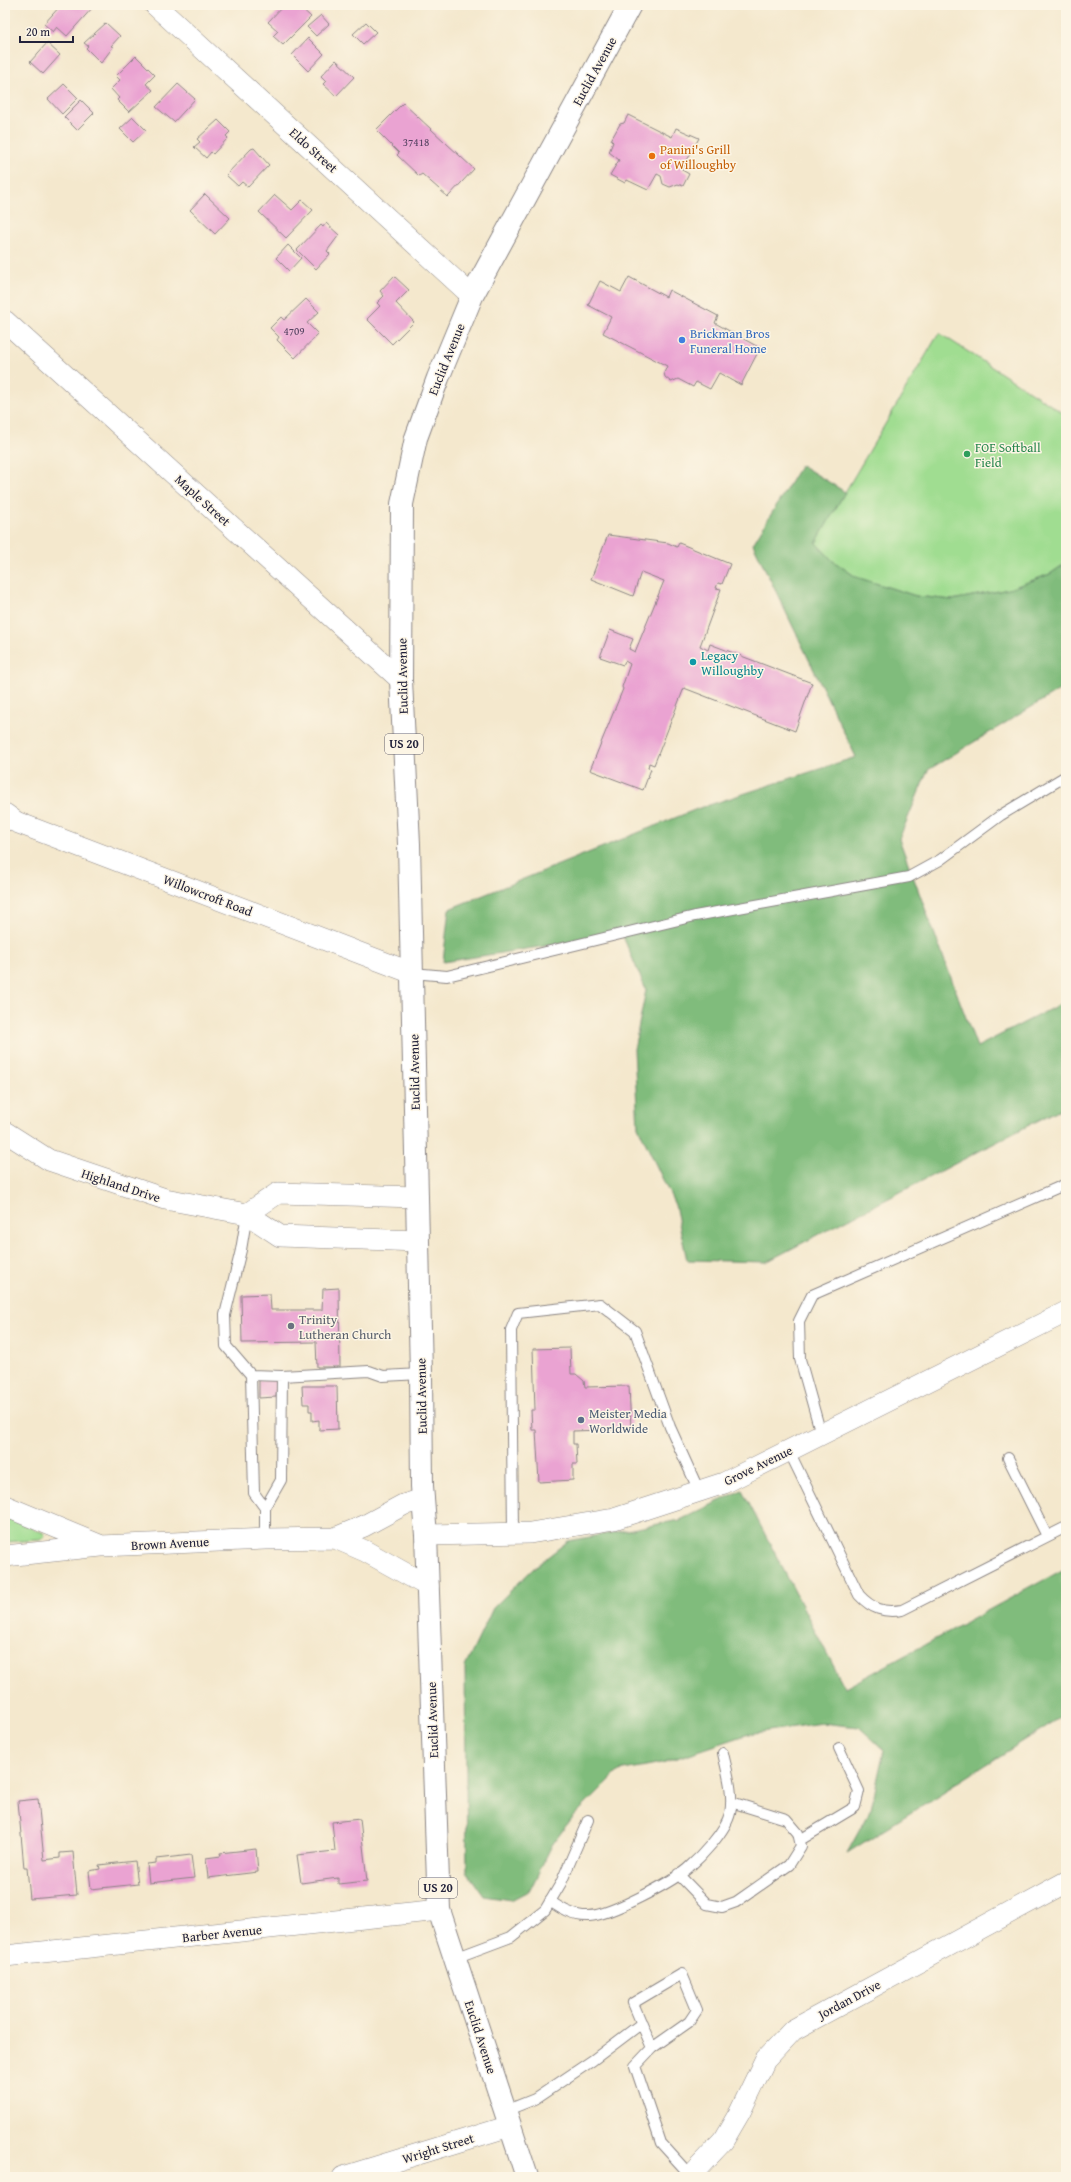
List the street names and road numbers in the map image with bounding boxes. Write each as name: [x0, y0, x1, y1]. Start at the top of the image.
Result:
street label: Euclid Avenue: [568, 33, 621, 109]
street label: Eldo Street: [285, 123, 342, 178]
street label: Euclid Avenue: [423, 320, 470, 398]
street label: Maple Street: [171, 470, 235, 531]
street label: Euclid Avenue: [392, 638, 413, 714]
road number: US 20: [385, 734, 423, 754]
street label: Willowcroft Road: [161, 870, 255, 921]
street label: Euclid Avenue: [404, 1034, 425, 1110]
street label: Highland Drive: [79, 1164, 163, 1207]
street label: Euclid Avenue: [411, 1358, 432, 1434]
street label: Grove Avenue: [721, 1441, 796, 1490]
street label: Brown Avenue: [130, 1532, 210, 1555]
street label: Euclid Avenue: [422, 1682, 443, 1758]
road number: US 20: [419, 1878, 457, 1898]
street label: Barber Avenue: [181, 1920, 263, 1947]
street label: Jordan Drive: [813, 1975, 884, 2025]
street label: Euclid Avenue: [460, 1998, 501, 2076]
street label: Wright Street: [400, 2128, 477, 2168]

